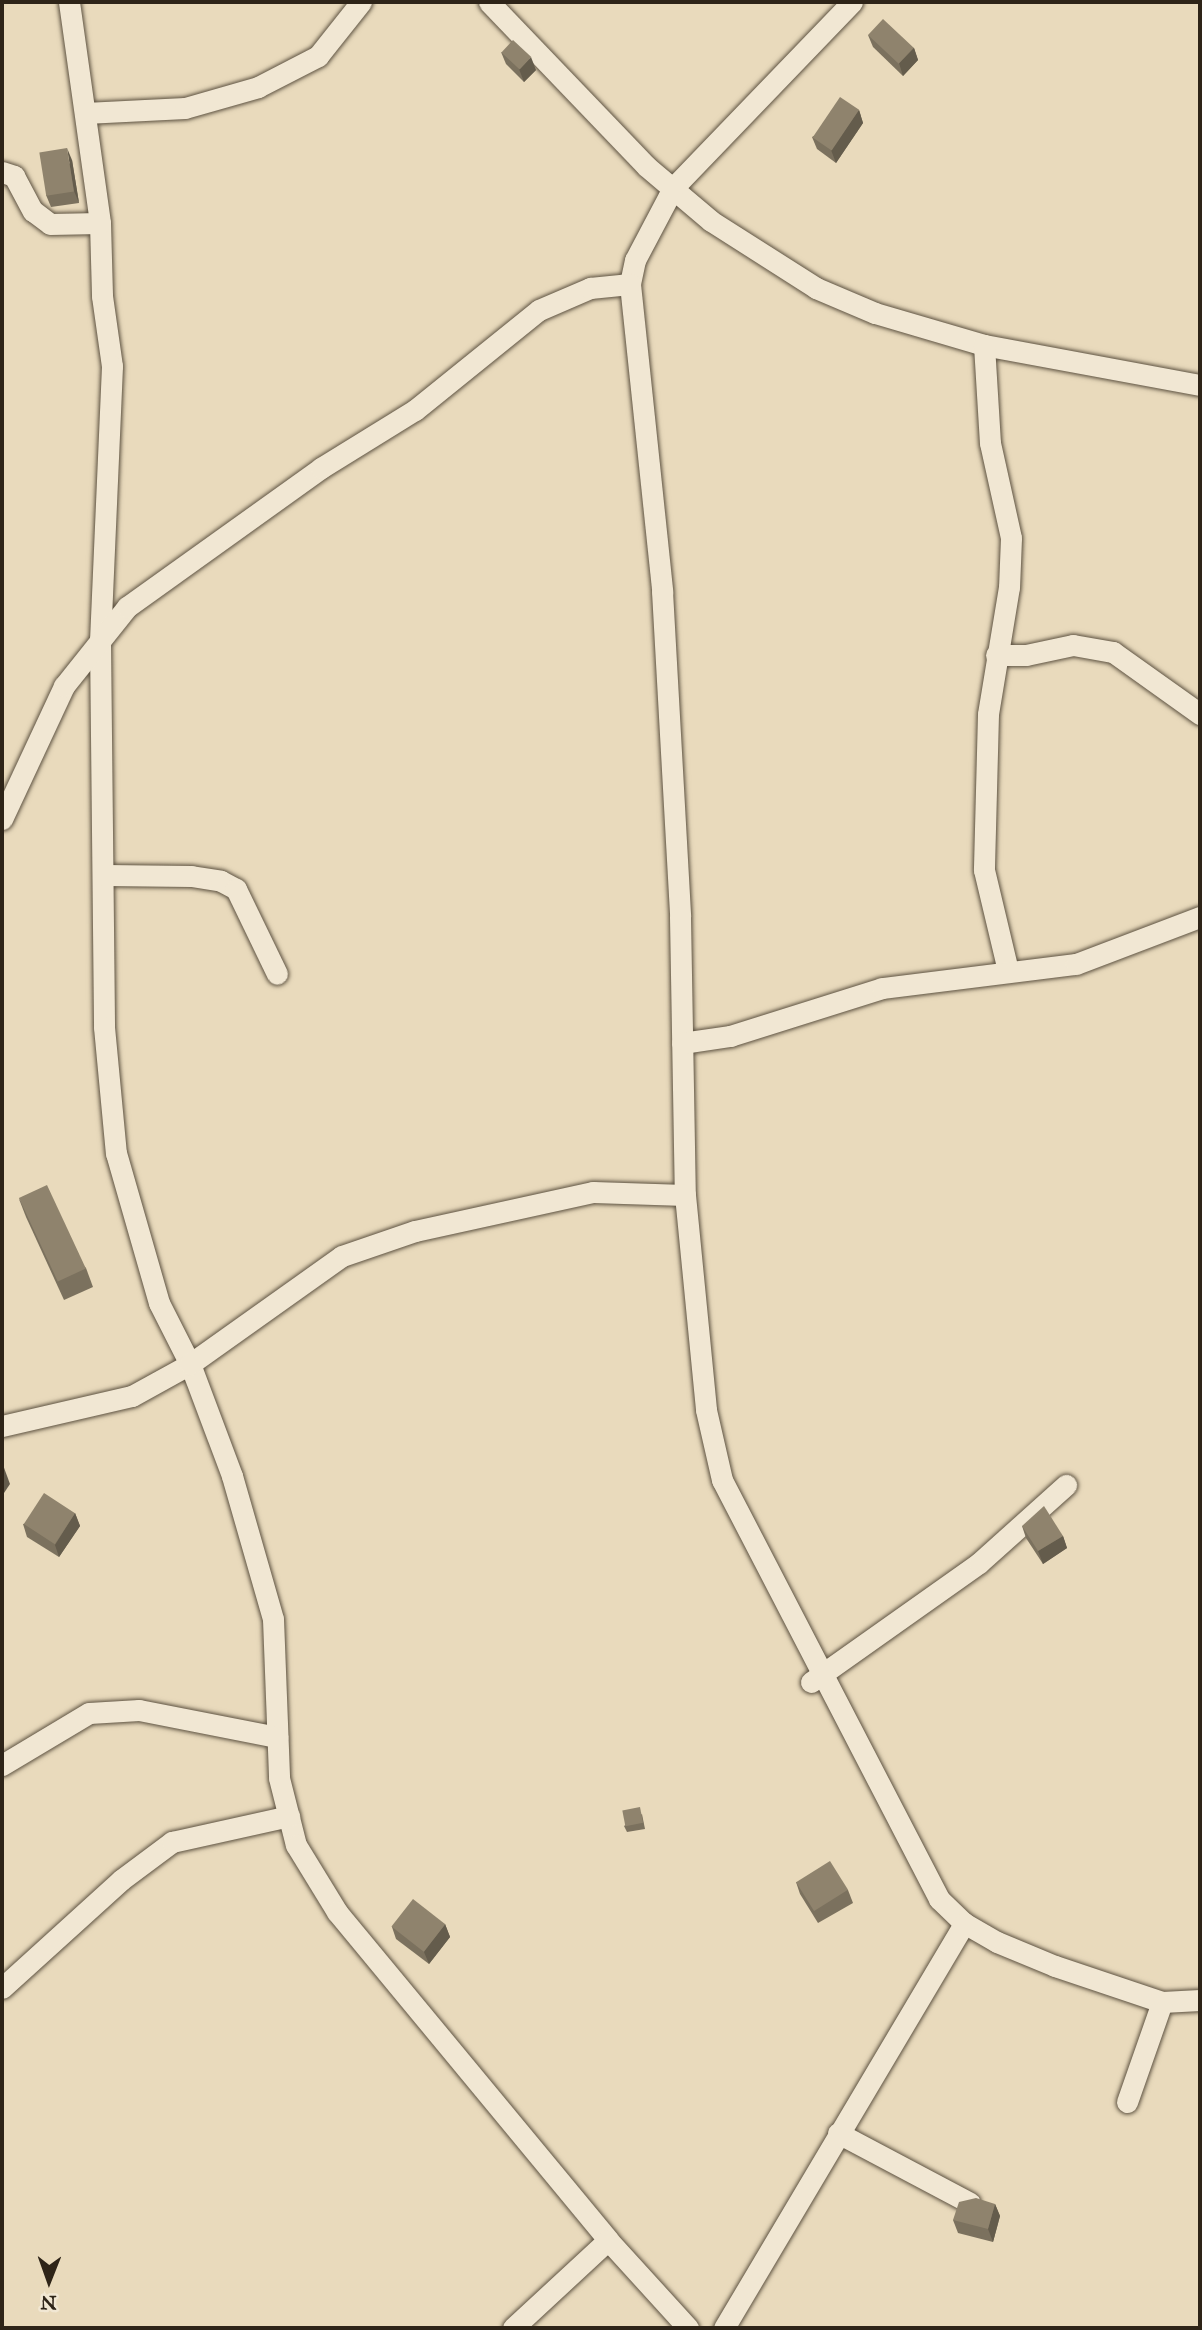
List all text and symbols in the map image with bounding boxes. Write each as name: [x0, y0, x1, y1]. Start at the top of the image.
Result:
north arrow: [14, 2246, 84, 2316]
text: N: [40, 2291, 57, 2314]

